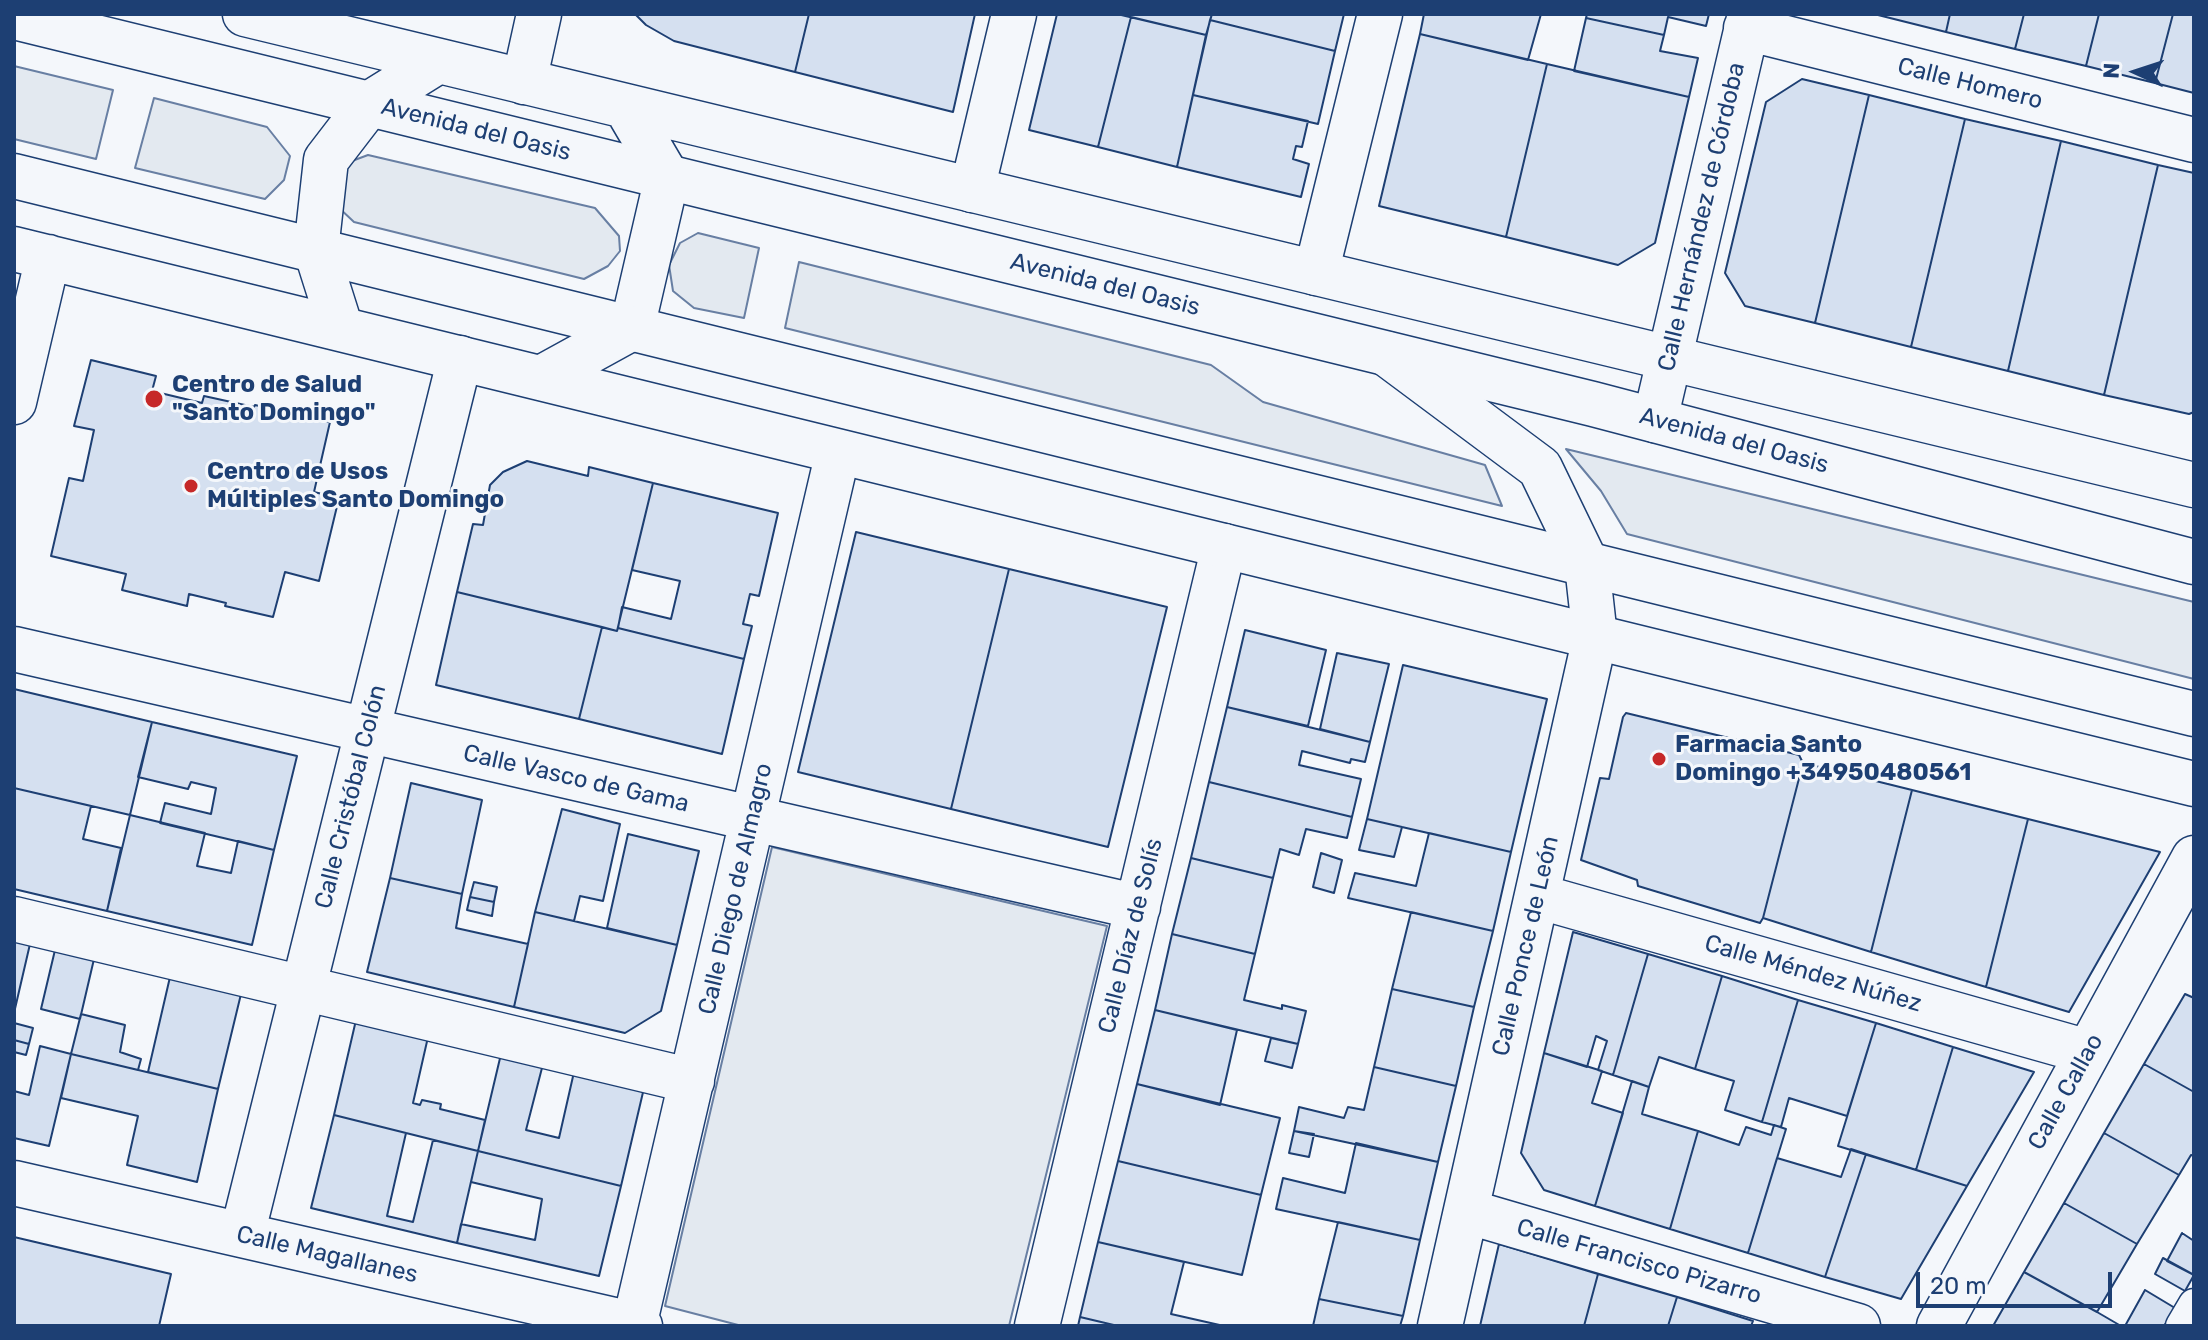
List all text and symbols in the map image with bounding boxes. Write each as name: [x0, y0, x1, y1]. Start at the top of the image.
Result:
north arrow: [2096, 32, 2176, 112]
street label: Calle Homero: [1894, 52, 2046, 116]
street label: Calle Hernández de Córdoba: [1652, 60, 1752, 374]
text: N: [2098, 62, 2125, 79]
street label: Avenida del Oasis: [378, 92, 574, 168]
street label: Avenida del Oasis: [1007, 247, 1203, 323]
place label: Centro de Salud "Santo Domingo": [172, 371, 375, 427]
marker: Centro de Salud "Santo Domingo": [143, 388, 165, 410]
street label: Avenida del Oasis: [1636, 402, 1832, 480]
place label: Centro de Usos Múltiples Santo Domingo: [207, 458, 504, 514]
marker: Centro de Usos Múltiples Santo Domingo: [182, 477, 200, 495]
street label: Calle Cristóbal Colón: [309, 682, 393, 912]
place label: Farmacia Santo Domingo +34950480561: [1675, 731, 1971, 787]
street label: Calle Vasco de Gama: [460, 739, 692, 819]
marker: Farmacia Santo Domingo +34950480561: [1650, 750, 1668, 768]
street label: Calle Diego de Almagro: [693, 761, 779, 1017]
street label: Calle Ponce de León: [1487, 833, 1565, 1059]
street label: Calle Díaz de Solís: [1093, 835, 1169, 1037]
street label: Calle Méndez Núñez: [1701, 929, 1925, 1019]
street label: Calle Callao: [2022, 1029, 2110, 1155]
street label: Calle Francisco Pizarro: [1513, 1213, 1765, 1311]
street label: Calle Magallanes: [234, 1220, 420, 1290]
scale bar: [1920, 1256, 2116, 1306]
text: 20 m: [1930, 1272, 1987, 1300]

